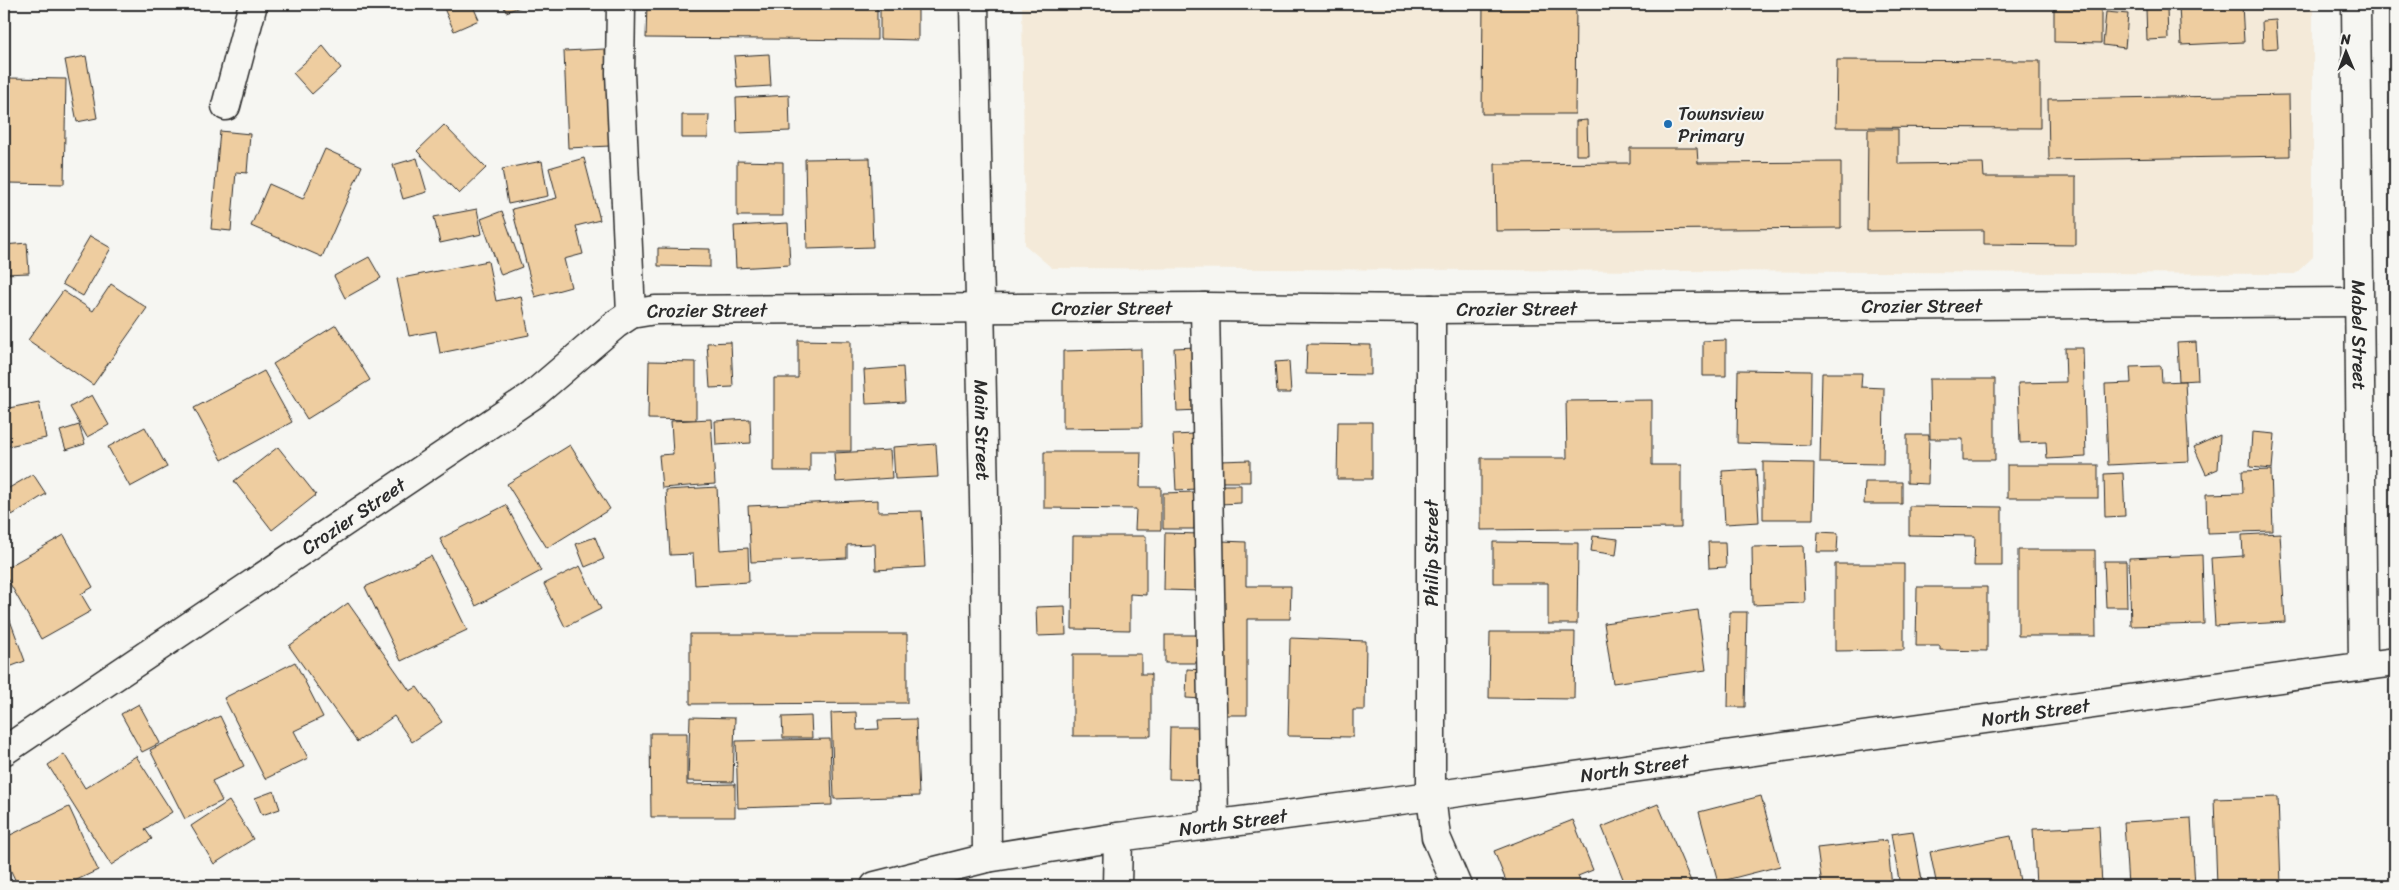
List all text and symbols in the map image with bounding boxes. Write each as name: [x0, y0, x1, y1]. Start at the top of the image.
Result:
text: N: [2340, 27, 2351, 52]
north arrow: [2322, 28, 2372, 78]
place label: Townsview Primary: [1678, 97, 1764, 152]
marker: Townsview Primary: [1662, 118, 1674, 130]
street label: Mabel Street: [2342, 280, 2377, 390]
street label: Crozier Street: [1861, 288, 1984, 322]
street label: Crozier Street: [1051, 291, 1174, 324]
street label: Crozier Street: [1456, 291, 1579, 325]
street label: Crozier Street: [644, 293, 769, 328]
street label: Main Street: [965, 379, 1000, 481]
street label: Crozier Street: [294, 468, 414, 563]
street label: Philip Street: [1415, 498, 1448, 606]
street label: North Street: [1979, 688, 2093, 736]
street label: North Street: [1578, 744, 1692, 792]
street label: North Street: [1177, 798, 1290, 845]

